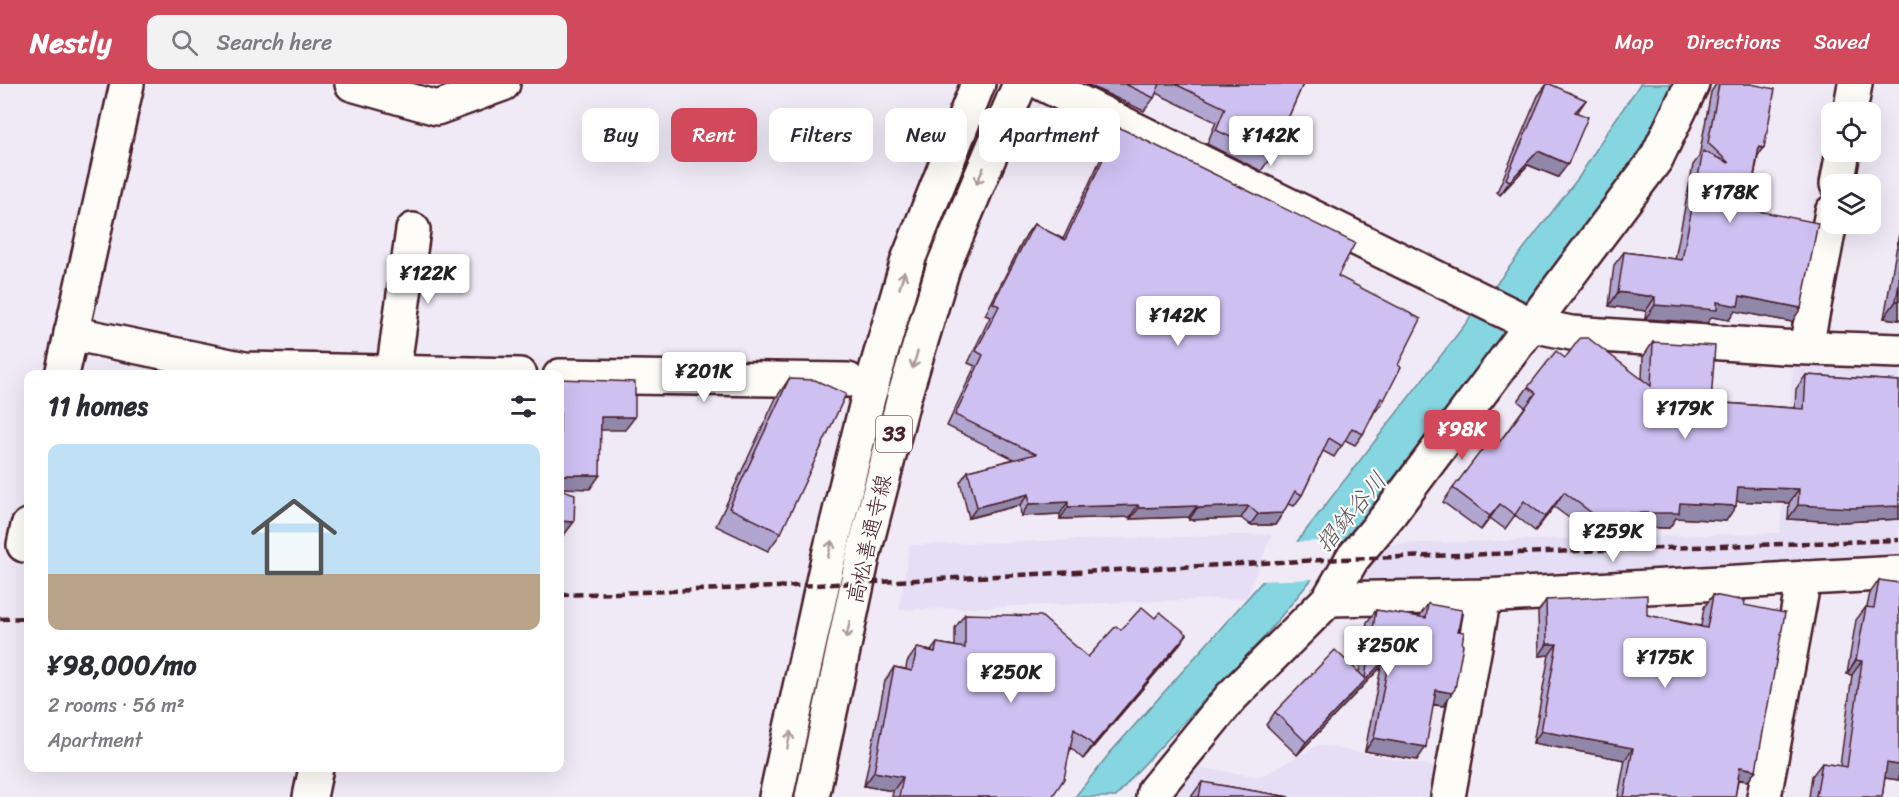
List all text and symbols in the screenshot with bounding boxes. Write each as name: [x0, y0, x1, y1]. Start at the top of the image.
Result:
search box: [147, 15, 567, 69]
text: Nestly: [30, 18, 111, 67]
text: Search here: [216, 23, 332, 62]
text: Map: [1615, 23, 1653, 61]
text: Directions: [1686, 23, 1781, 61]
text: Saved: [1814, 23, 1869, 61]
icon: search: [168, 26, 201, 59]
map controls: [1821, 102, 1881, 234]
button: locate: [1821, 102, 1881, 162]
chip: Buy: [582, 108, 659, 162]
chip: Rent: [671, 108, 757, 162]
chip: Filters: [769, 108, 873, 162]
chip: New: [885, 108, 967, 162]
chip: Apartment: [979, 108, 1120, 162]
pin: ¥142K: [1229, 116, 1313, 167]
text: ¥142K: [1243, 118, 1299, 153]
one-way arrow: [974, 166, 985, 185]
pin: ¥178K: [1688, 173, 1772, 224]
button: layers: [1821, 174, 1881, 234]
text: ¥178K: [1702, 175, 1758, 210]
pin: ¥122K: [386, 254, 470, 305]
text: ¥122K: [401, 256, 455, 291]
one-way arrow: [897, 271, 908, 290]
pin: ¥142K: [1136, 296, 1220, 347]
text: ¥142K: [1150, 298, 1206, 333]
one-way arrow: [909, 350, 920, 369]
pin: ¥201K: [662, 352, 746, 403]
text: ¥201K: [676, 354, 732, 389]
text: 11 homes: [48, 383, 148, 429]
pin: ¥179K: [1643, 389, 1727, 440]
icon: filters: [507, 390, 540, 423]
text: ¥179K: [1657, 391, 1713, 426]
pin: ¥98K: [1426, 410, 1498, 461]
text: ¥98K: [1438, 412, 1486, 447]
road number: 33: [876, 416, 912, 452]
water label: 摺鉢谷川: [1304, 462, 1398, 562]
street label: 高松善通寺線: [835, 470, 903, 608]
icon: home: [240, 483, 348, 591]
pin: ¥259K: [1571, 512, 1655, 563]
text: ¥259K: [1583, 514, 1643, 549]
one-way arrow: [825, 540, 837, 559]
one-way arrow: [841, 621, 853, 640]
pin: ¥250K: [1346, 626, 1430, 677]
text: ¥250K: [1358, 628, 1418, 663]
pin: ¥175K: [1623, 638, 1707, 689]
text: ¥175K: [1637, 640, 1693, 675]
text: ¥98,000/mo: [48, 642, 196, 688]
pin: ¥250K: [969, 653, 1053, 704]
text: ¥250K: [981, 655, 1041, 690]
text: 2 rooms · 56 m²: [48, 688, 185, 723]
text: Apartment: [48, 723, 142, 758]
one-way arrow: [784, 731, 795, 750]

